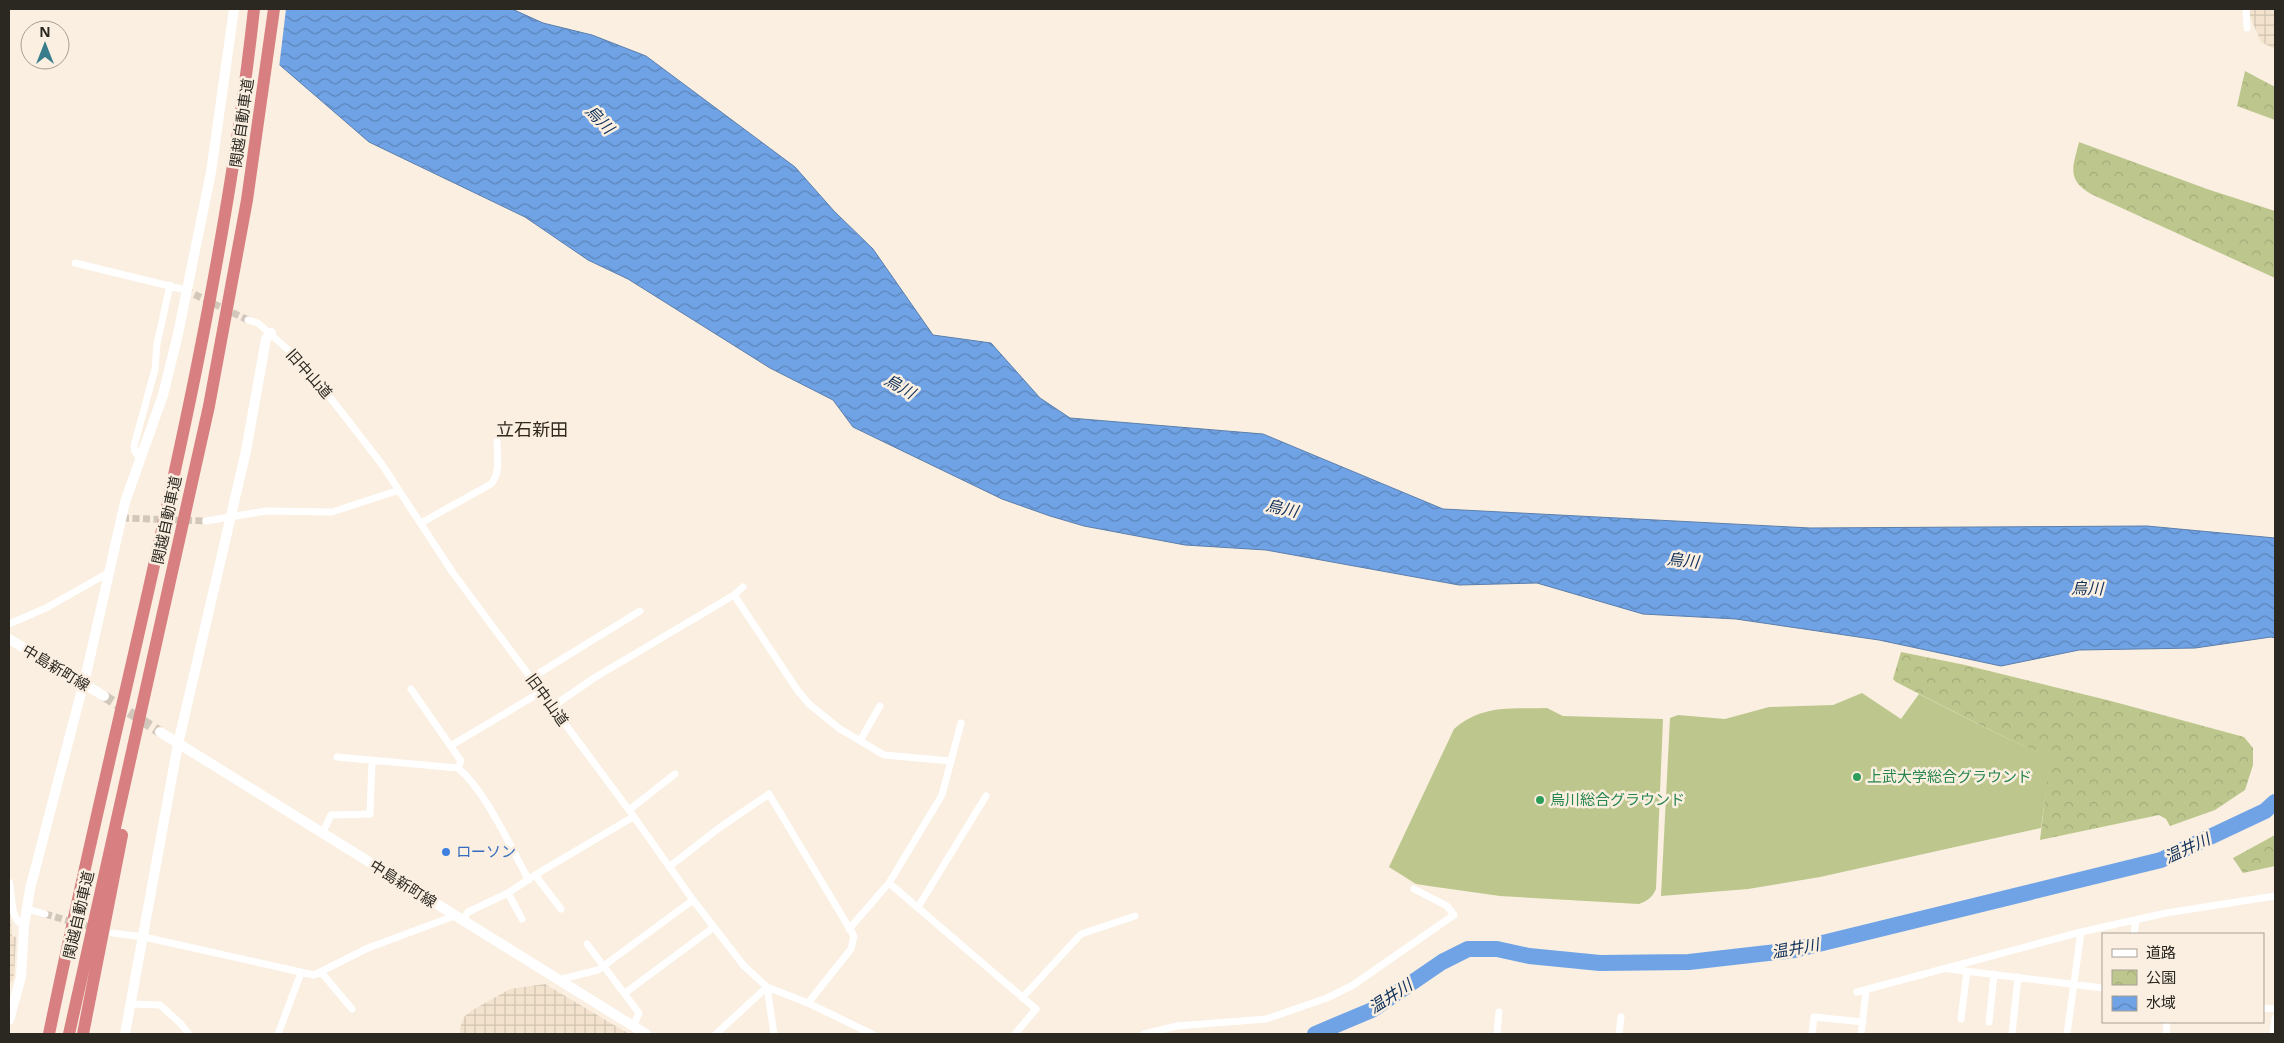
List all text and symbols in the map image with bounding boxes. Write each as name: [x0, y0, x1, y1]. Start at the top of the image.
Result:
north arrow: [20, 20, 70, 70]
text: N: [39, 22, 51, 41]
street label: 関越自動車道: [225, 77, 257, 169]
water label: 烏川: [581, 100, 620, 140]
street label: 旧中山道: [282, 344, 337, 402]
water label: 烏川: [881, 368, 921, 405]
district label: 立石新田: [496, 417, 568, 441]
street label: 関越自動車道: [147, 474, 185, 566]
water label: 烏川: [1264, 494, 1302, 523]
water label: 烏川: [1666, 547, 1702, 573]
water label: 烏川: [2071, 577, 2105, 599]
street label: 中島新町線: [19, 639, 94, 695]
street label: 旧中山道: [522, 669, 574, 730]
place label: 上武大学総合グラウンド: [1867, 766, 2032, 786]
marker: 上武大学総合グラウンド: [1851, 771, 1863, 783]
place label: 烏川総合グラウンド: [1550, 789, 1685, 809]
marker: 烏川総合グラウンド: [1534, 794, 1546, 806]
water label: 温井川: [2161, 827, 2215, 868]
place label: ローソン: [456, 841, 516, 861]
marker: ローソン: [440, 846, 452, 858]
street label: 中島新町線: [366, 855, 441, 912]
street label: 関越自動車道: [58, 869, 98, 961]
water label: 温井川: [1769, 933, 1823, 963]
legend: [2102, 933, 2264, 1023]
text: 道路: [2146, 942, 2176, 962]
text: 公園: [2146, 967, 2176, 987]
water label: 温井川: [1364, 973, 1418, 1018]
text: 水域: [2146, 992, 2176, 1012]

